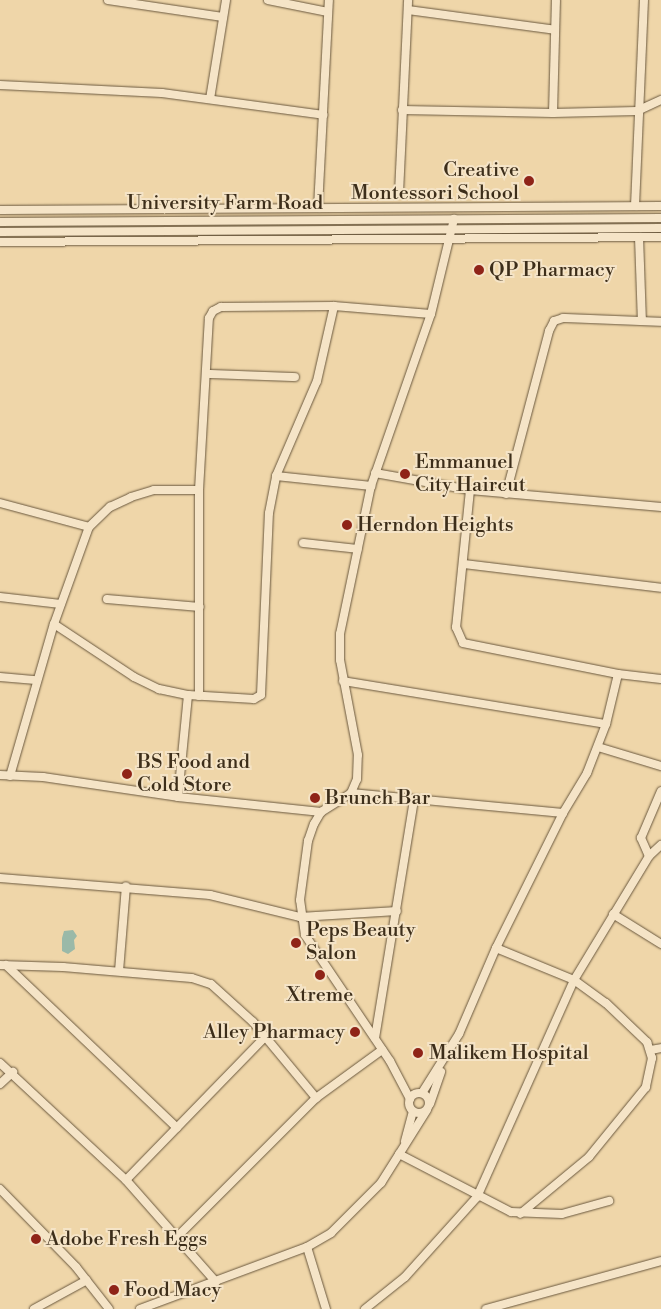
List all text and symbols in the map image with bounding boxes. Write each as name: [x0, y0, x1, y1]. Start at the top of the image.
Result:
place label: Creative Montessori School: [351, 158, 519, 205]
marker: Creative Montessori School: [523, 175, 535, 187]
street label: University Farm Road: [127, 191, 323, 215]
place label: QP Pharmacy: [489, 258, 615, 282]
marker: QP Pharmacy: [473, 264, 485, 276]
place label: Emmanuel City Haircut: [415, 450, 526, 497]
marker: Emmanuel City Haircut: [399, 468, 411, 480]
place label: Herndon Heights: [357, 513, 513, 537]
marker: Herndon Heights: [341, 519, 353, 531]
place label: BS Food and Cold Store: [137, 750, 250, 797]
marker: BS Food and Cold Store: [121, 768, 133, 780]
place label: Brunch Bar: [325, 786, 430, 810]
marker: Brunch Bar: [309, 792, 321, 804]
place label: Peps Beauty Salon: [306, 919, 415, 966]
marker: Peps Beauty Salon: [290, 937, 302, 949]
marker: Xtreme: [314, 969, 326, 981]
place label: Xtreme: [287, 983, 353, 1007]
place label: Alley Pharmacy: [203, 1020, 345, 1044]
marker: Alley Pharmacy: [349, 1026, 361, 1038]
place label: Malikem Hospital: [429, 1041, 589, 1065]
marker: Malikem Hospital: [411, 1046, 425, 1060]
place label: Adobe Fresh Eggs: [46, 1227, 207, 1251]
marker: Adobe Fresh Eggs: [30, 1233, 42, 1245]
place label: Food Macy: [124, 1278, 221, 1302]
marker: Food Macy: [108, 1284, 120, 1296]

